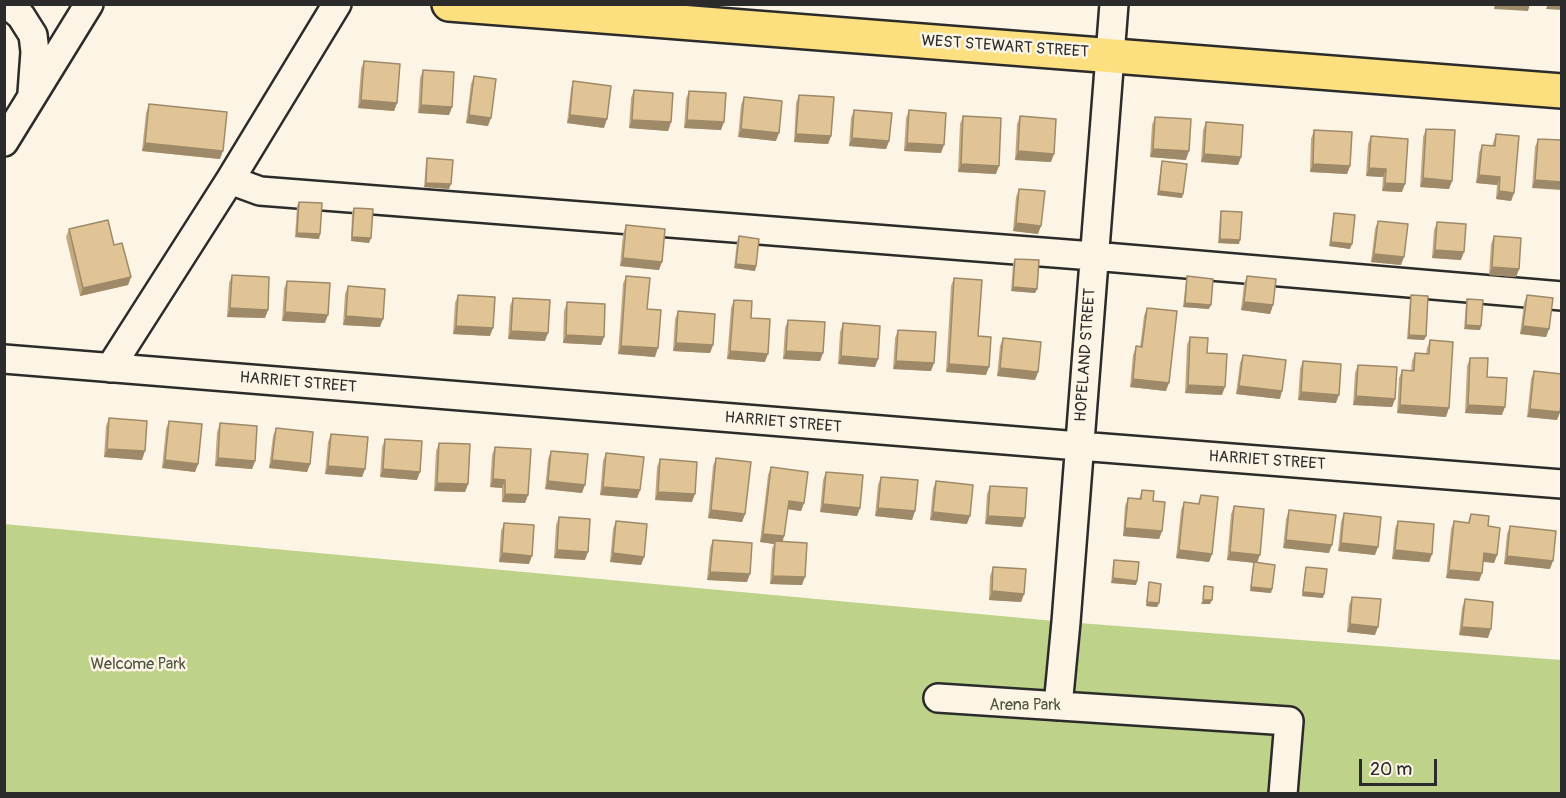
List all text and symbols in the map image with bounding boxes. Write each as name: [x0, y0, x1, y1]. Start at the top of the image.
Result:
street label: WEST STEWART STREET: [921, 32, 1089, 62]
street label: HOPELAND STREET: [1072, 287, 1100, 423]
street label: HARRIET STREET: [239, 368, 357, 398]
street label: HARRIET STREET: [724, 408, 842, 438]
street label: HARRIET STREET: [1208, 447, 1326, 475]
park label: Welcome Park: [90, 655, 186, 675]
park label: Arena Park: [989, 696, 1061, 716]
scale bar: [1362, 747, 1440, 785]
text: 20 m: [1370, 758, 1412, 781]

